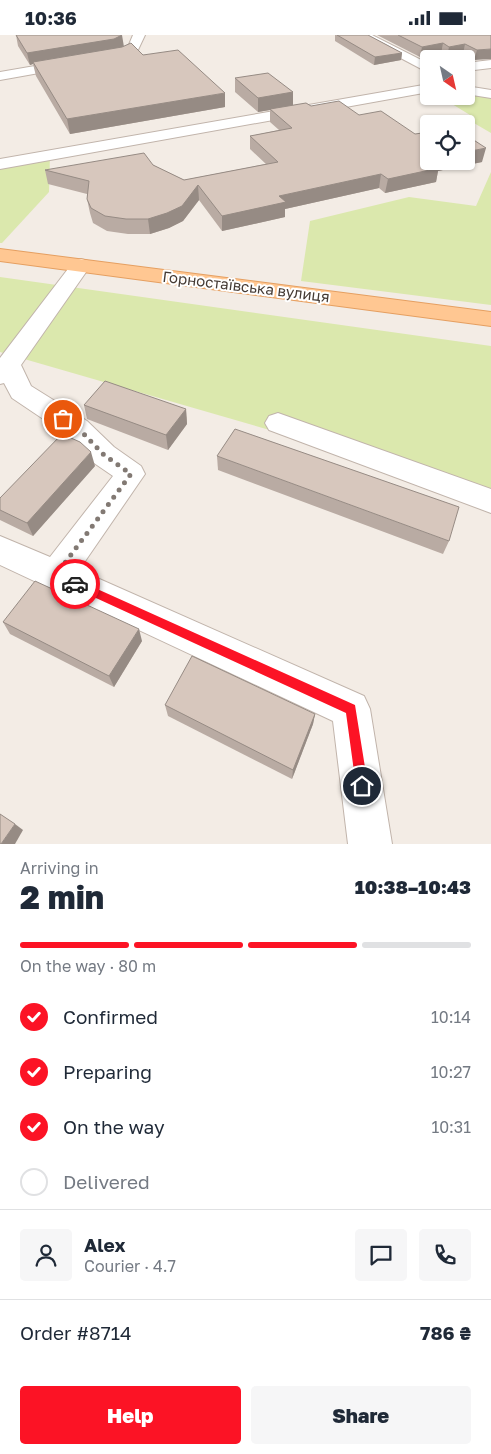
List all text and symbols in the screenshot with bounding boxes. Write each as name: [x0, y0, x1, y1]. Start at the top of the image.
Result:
text: 10:36: [25, 6, 77, 29]
north arrow: [420, 50, 475, 105]
map controls: [420, 50, 475, 170]
button: locate: [420, 115, 475, 170]
street label: Горностаївська вулиця: [162, 267, 331, 305]
pin: [42, 398, 84, 440]
icon: bag: [49, 405, 77, 433]
courier: [50, 559, 100, 609]
icon: car: [61, 570, 89, 598]
pin: [341, 765, 383, 807]
icon: home: [348, 772, 376, 800]
text: Arriving in: [20, 858, 99, 878]
text: 10:38–10:43: [355, 875, 471, 898]
text: 2 min: [20, 878, 104, 916]
text: On the way · 80 m: [20, 956, 156, 976]
icon: check: [20, 1003, 48, 1031]
text: Confirmed: [63, 1005, 158, 1028]
text: 10:14: [431, 1007, 471, 1027]
icon: check: [20, 1058, 48, 1086]
text: Preparing: [63, 1060, 152, 1083]
text: 10:27: [431, 1062, 471, 1082]
icon: check: [20, 1113, 48, 1141]
text: On the way: [63, 1115, 165, 1138]
text: 10:31: [431, 1117, 471, 1137]
text: Delivered: [63, 1170, 150, 1193]
button: person: [20, 1229, 72, 1281]
button: chat: [355, 1229, 407, 1281]
button: phone: [419, 1229, 471, 1281]
text: Alex: [84, 1233, 125, 1256]
text: Courier · 4.7: [84, 1256, 176, 1276]
text: Order #8714: [20, 1321, 132, 1344]
text: 786 ₴: [420, 1321, 471, 1344]
button: Help: [20, 1386, 241, 1444]
button: Share: [251, 1386, 471, 1444]

